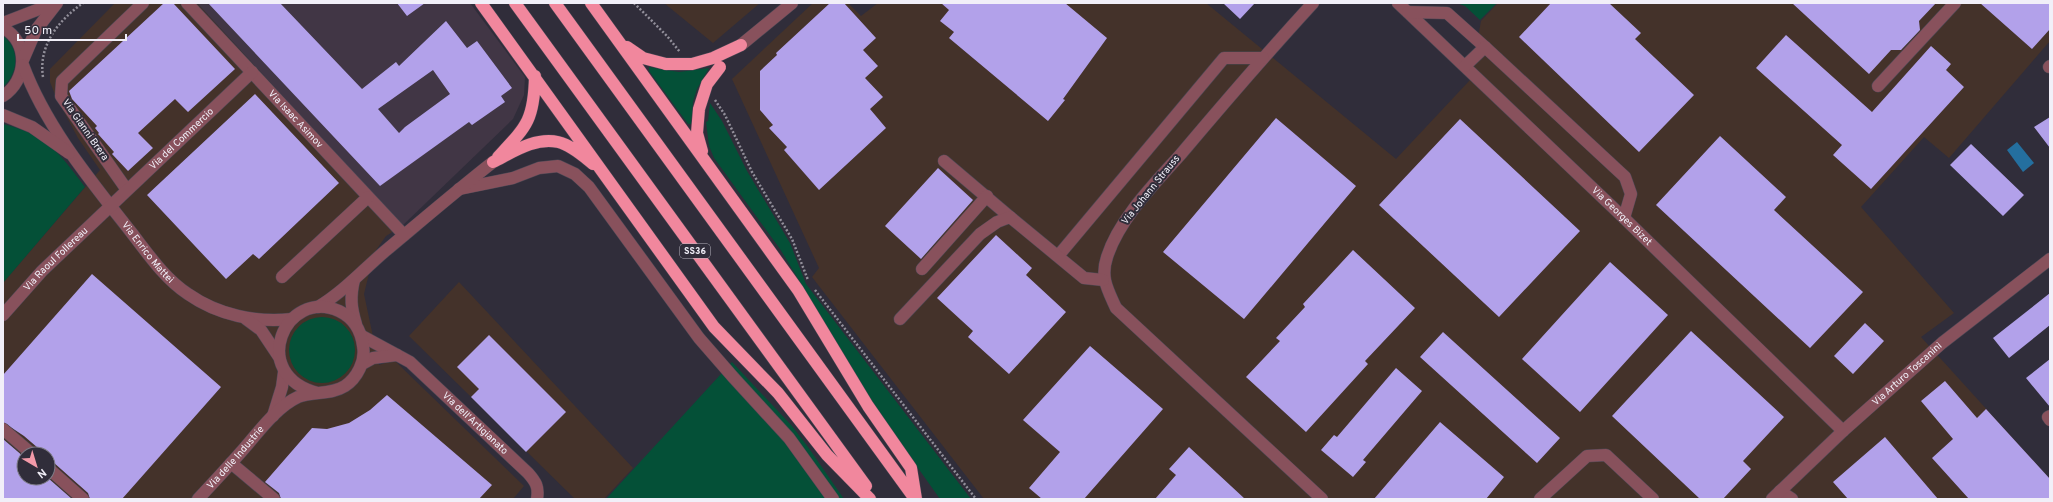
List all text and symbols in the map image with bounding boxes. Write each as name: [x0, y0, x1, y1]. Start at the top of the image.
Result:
scale bar: [18, 16, 126, 42]
text: 50 m: [24, 23, 52, 39]
street label: Via Isaac Asimov: [265, 87, 326, 151]
street label: Via Gianni Brera: [59, 97, 111, 163]
street label: Via del Commercio: [146, 105, 217, 172]
street label: Via Johann Strauss: [1119, 152, 1183, 227]
street label: Via Georges Bizet: [1589, 184, 1655, 248]
street label: Via Enrico Mattei: [119, 219, 177, 286]
street label: Via Raoul Follereau: [21, 224, 91, 294]
road number: SS36: [680, 244, 710, 258]
street label: Via Arturo Toscanini: [1869, 340, 1945, 409]
street label: Via dell'Artigianato: [439, 389, 511, 458]
street label: Via delle Industrie: [204, 423, 267, 492]
north arrow: [16, 446, 56, 486]
text: N: [34, 465, 49, 481]

